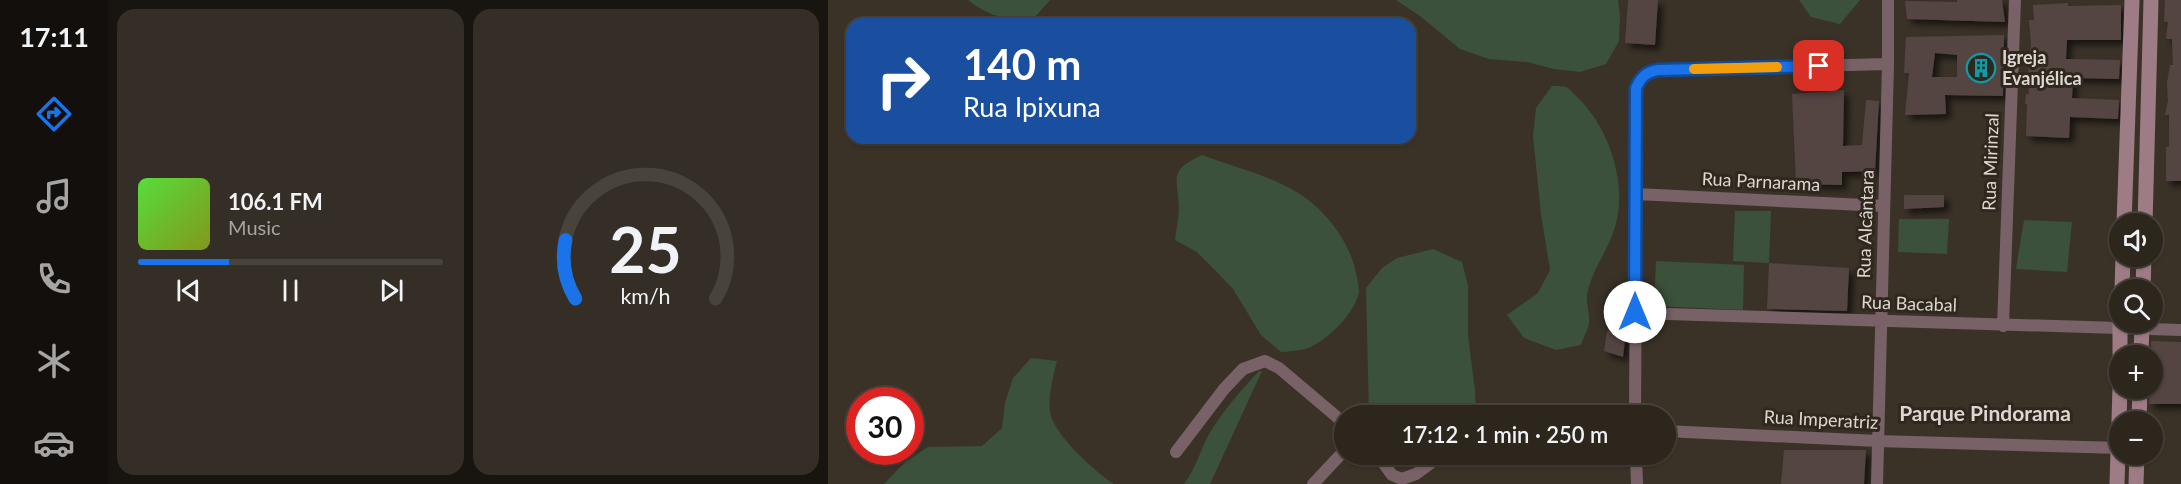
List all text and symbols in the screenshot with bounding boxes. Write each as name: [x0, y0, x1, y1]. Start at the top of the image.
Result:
text: 17:11: [19, 20, 89, 53]
text: 140 m: [963, 39, 1081, 89]
pin: [1793, 40, 1844, 91]
icon: right: [864, 42, 942, 120]
place label: Igreja Evanjélica: [2002, 46, 2082, 89]
icon: arrive: [1802, 49, 1835, 82]
building icon: Igreja Evanjélica: [1965, 52, 1997, 84]
text: Rua Ipixuna: [963, 90, 1101, 123]
icon: directions: [33, 93, 75, 135]
street label: Rua Mirinzal: [1977, 113, 2003, 211]
street label: Rua Parnarama: [1701, 167, 1821, 195]
street label: Rua Alcântara: [1852, 169, 1878, 279]
icon: music: [33, 175, 75, 217]
text: 106.1 FM: [228, 188, 323, 215]
text: 25: [610, 211, 682, 286]
map controls: [2109, 213, 2163, 465]
button: sound: [2109, 213, 2163, 267]
text: Music: [228, 215, 281, 239]
icon: phone: [33, 258, 75, 300]
icon: previous: [172, 274, 205, 307]
icon: pause: [274, 274, 307, 307]
icon: next: [375, 274, 408, 307]
button: search: [2109, 279, 2163, 333]
position arrow: [1603, 280, 1667, 344]
text: km/h: [621, 283, 671, 309]
street label: Rua Bacabal: [1861, 290, 1957, 316]
icon: climate: [33, 340, 75, 382]
button: +: [2109, 345, 2163, 399]
speed limit sign: 30: [846, 387, 924, 465]
district label: Parque Pindorama: [1899, 400, 2071, 425]
street label: Rua Imperatriz: [1763, 405, 1879, 433]
button: −: [2109, 411, 2163, 465]
text: 17:12 · 1 min · 250 m: [1402, 421, 1608, 448]
icon: car: [33, 422, 75, 464]

